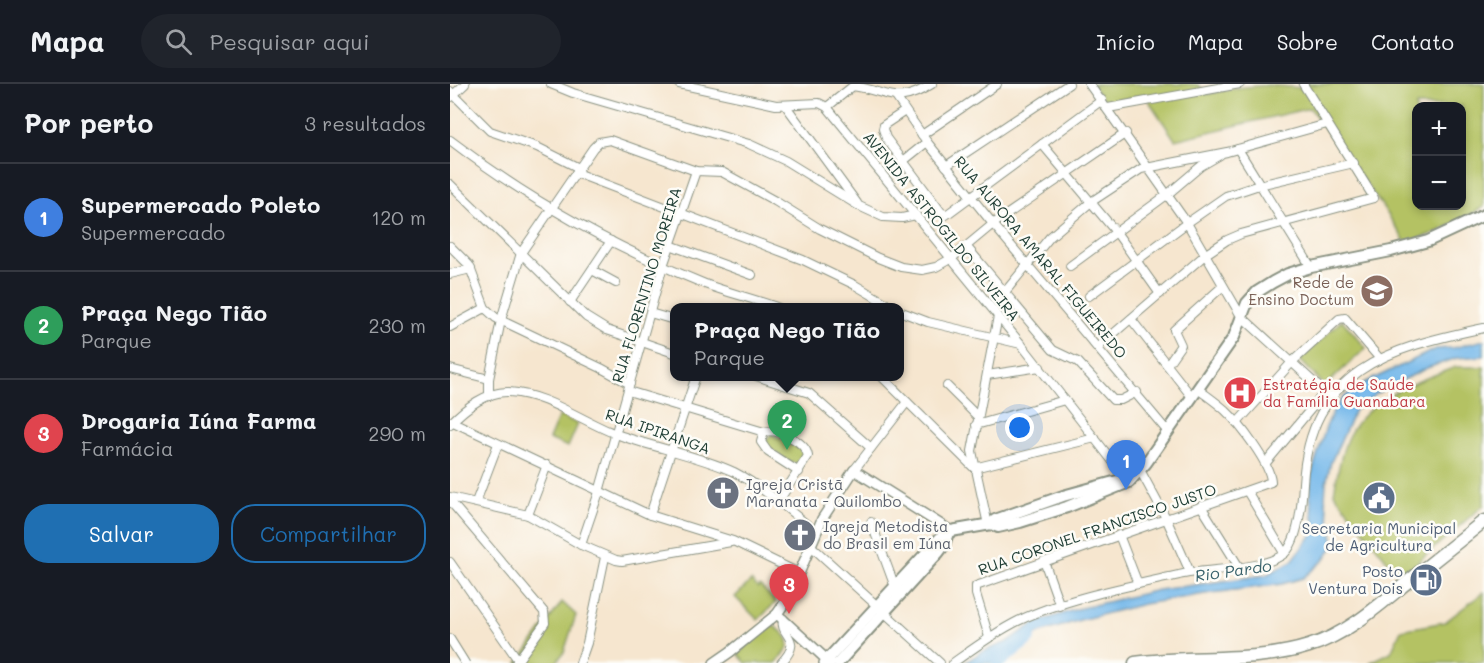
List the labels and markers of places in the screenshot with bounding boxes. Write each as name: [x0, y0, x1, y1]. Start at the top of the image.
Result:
place label: Rede de Ensino Doctum: [1248, 272, 1354, 309]
school or university icon: Rede de Ensino Doctum: [1359, 273, 1395, 309]
place label: Estratégia de Saúde da Família Guanabara: [1263, 374, 1426, 411]
hospital icon: Estratégia de Saúde da Família Guanabara: [1222, 375, 1258, 411]
pin: 2: [768, 400, 806, 450]
pin: 1: [1106, 440, 1146, 490]
place label: Igreja Cristã Maranata - Quilombo: [746, 474, 901, 511]
church icon: Igreja Cristã Maranata - Quilombo: [705, 475, 741, 511]
public building icon: Secretaria Municipal de Agricultura: [1361, 480, 1397, 516]
place label: Igreja Metodista do Brasil em Iúna: [823, 516, 951, 553]
church icon: Igreja Metodista do Brasil em Iúna: [782, 517, 818, 553]
place label: Secretaria Municipal de Agricultura: [1302, 518, 1456, 555]
place label: Posto Ventura Dois: [1308, 561, 1403, 598]
fuel station icon: Posto Ventura Dois: [1408, 562, 1444, 598]
pin: 3: [770, 564, 808, 614]

